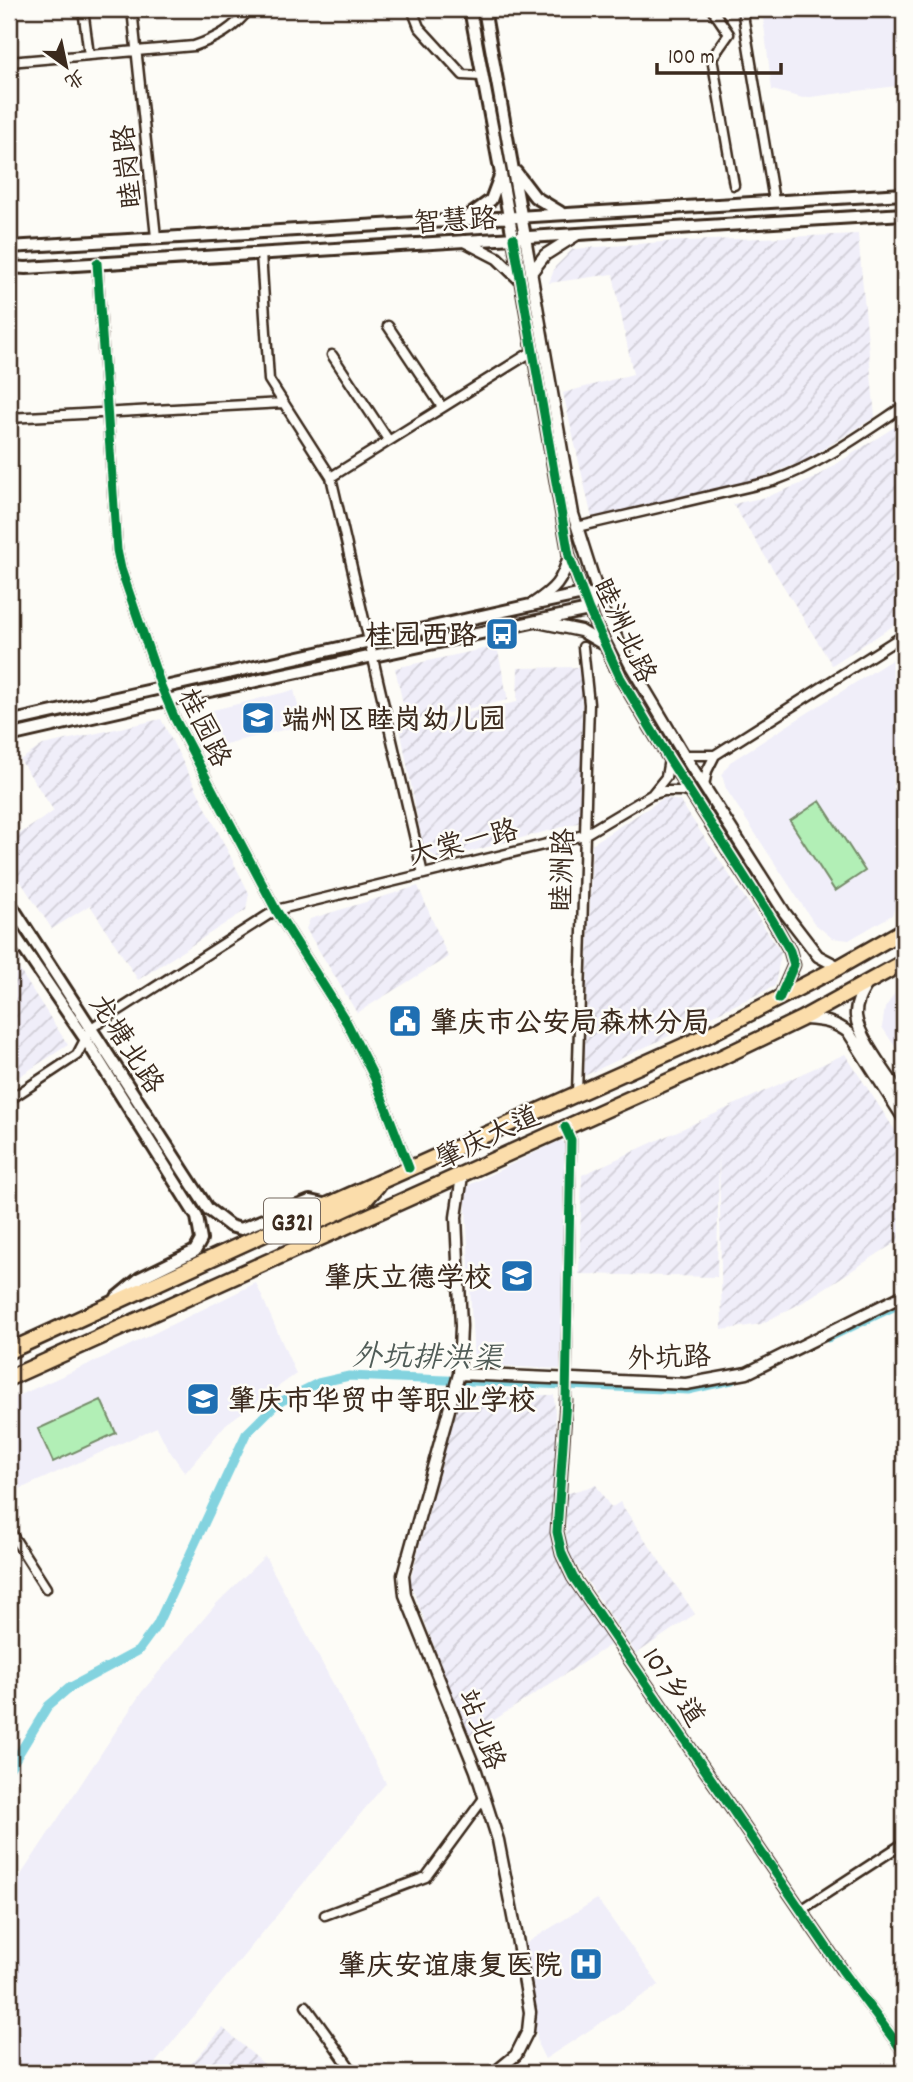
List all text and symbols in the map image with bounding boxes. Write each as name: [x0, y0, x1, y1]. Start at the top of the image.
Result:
north arrow: [32, 32, 102, 102]
scale bar: [657, 32, 782, 76]
text: 100 m: [668, 44, 715, 74]
text: 北: [58, 61, 89, 94]
street label: 睦岗路: [107, 123, 155, 210]
street label: 智慧路: [412, 202, 498, 246]
street label: 睦洲北路: [580, 573, 663, 691]
bus stop icon: 桂园西路: [483, 615, 521, 653]
place label: 桂园西路: [365, 619, 477, 659]
street label: 桂园路: [165, 683, 238, 776]
school or university icon: 端州区睦岗幼儿园: [239, 699, 277, 737]
place label: 端州区睦岗幼儿园: [282, 703, 506, 743]
street label: 大棠一路: [405, 813, 523, 879]
street label: 睦洲路: [545, 827, 587, 913]
street label: 龙塘北路: [77, 988, 171, 1104]
public building icon: 肇庆市公安局森林分局: [386, 1002, 424, 1040]
place label: 肇庆市公安局森林分局: [430, 1006, 710, 1046]
street label: 肇庆大道: [430, 1099, 548, 1182]
road number: G321: [264, 1198, 320, 1244]
school or university icon: 肇庆立德学校: [498, 1257, 536, 1295]
place label: 肇庆立德学校: [324, 1261, 492, 1301]
water label: 外坑排洪渠: [352, 1338, 505, 1383]
street label: 外坑路: [626, 1340, 712, 1382]
school or university icon: 肇庆市华贸中等职业学校: [184, 1380, 222, 1418]
place label: 肇庆市华贸中等职业学校: [228, 1384, 536, 1424]
street label: 107乡道: [630, 1641, 712, 1737]
street label: 站北路: [445, 1684, 512, 1777]
hospital icon: 肇庆安谊康复医院: [567, 1945, 605, 1983]
place label: 肇庆安谊康复医院: [338, 1949, 562, 1989]

